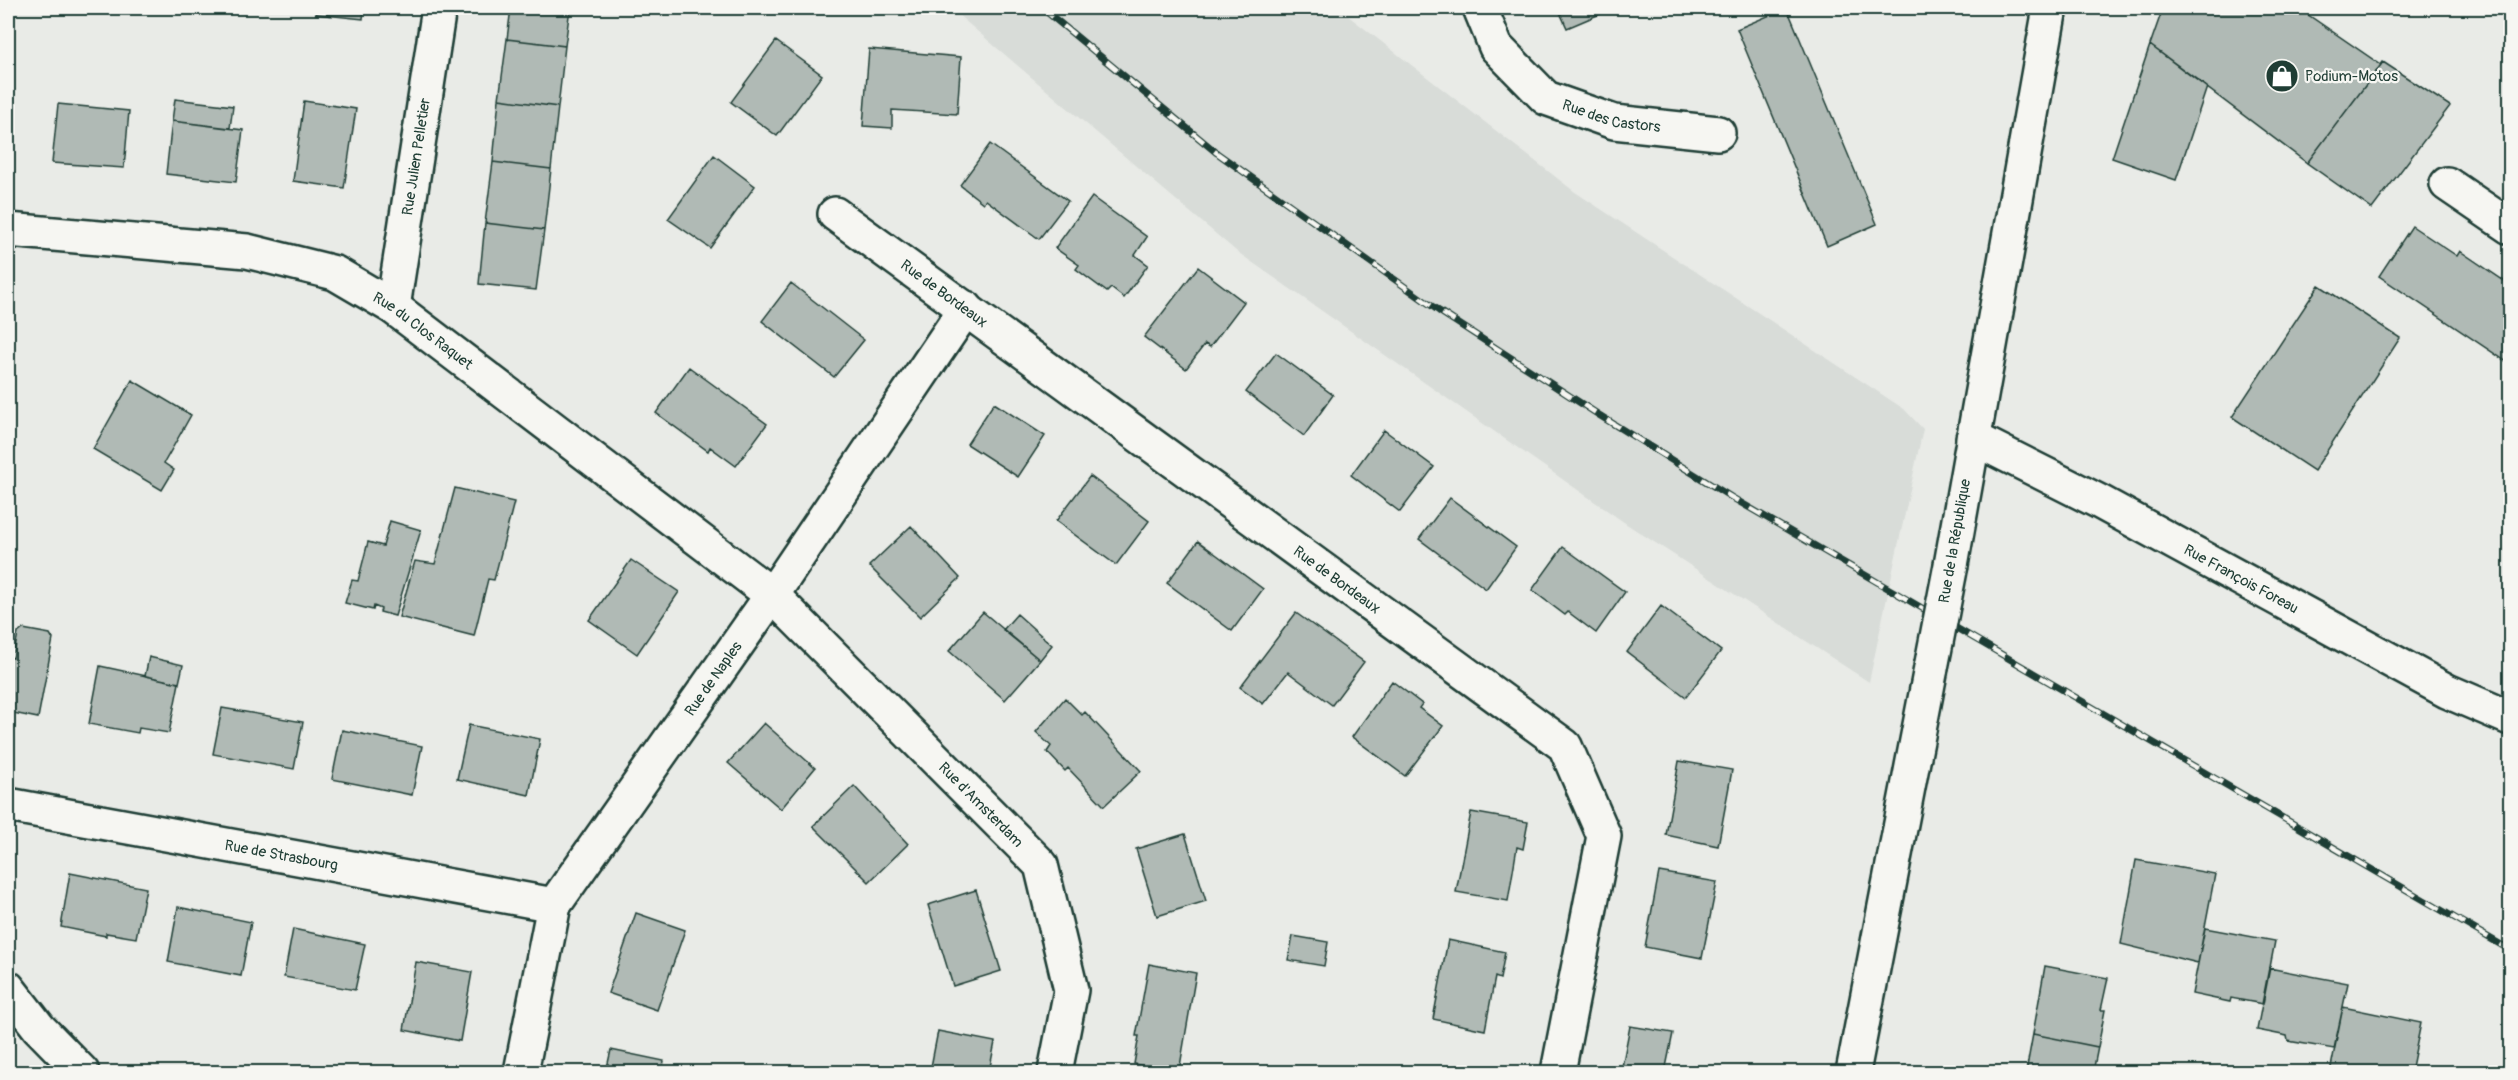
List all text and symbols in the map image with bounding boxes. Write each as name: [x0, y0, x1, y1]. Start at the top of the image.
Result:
shop icon: Podium-Motos: [2264, 58, 2300, 94]
place label: Podium-Motos: [2305, 67, 2398, 86]
street label: Rue des Castors: [1560, 95, 1662, 136]
street label: Rue Julien Pelletier: [398, 96, 435, 217]
street label: Rue de Bordeaux: [897, 255, 991, 332]
street label: Rue du Clos Raquet: [369, 288, 478, 374]
street label: Rue de la République: [1935, 477, 1975, 605]
street label: Rue François Foreau: [2181, 540, 2302, 618]
street label: Rue de Bordeaux: [1289, 542, 1384, 618]
street label: Rue de Naples: [680, 637, 746, 720]
street label: Rue d'Amsterdam: [934, 758, 1028, 851]
street label: Rue de Strasbourg: [223, 835, 340, 875]

